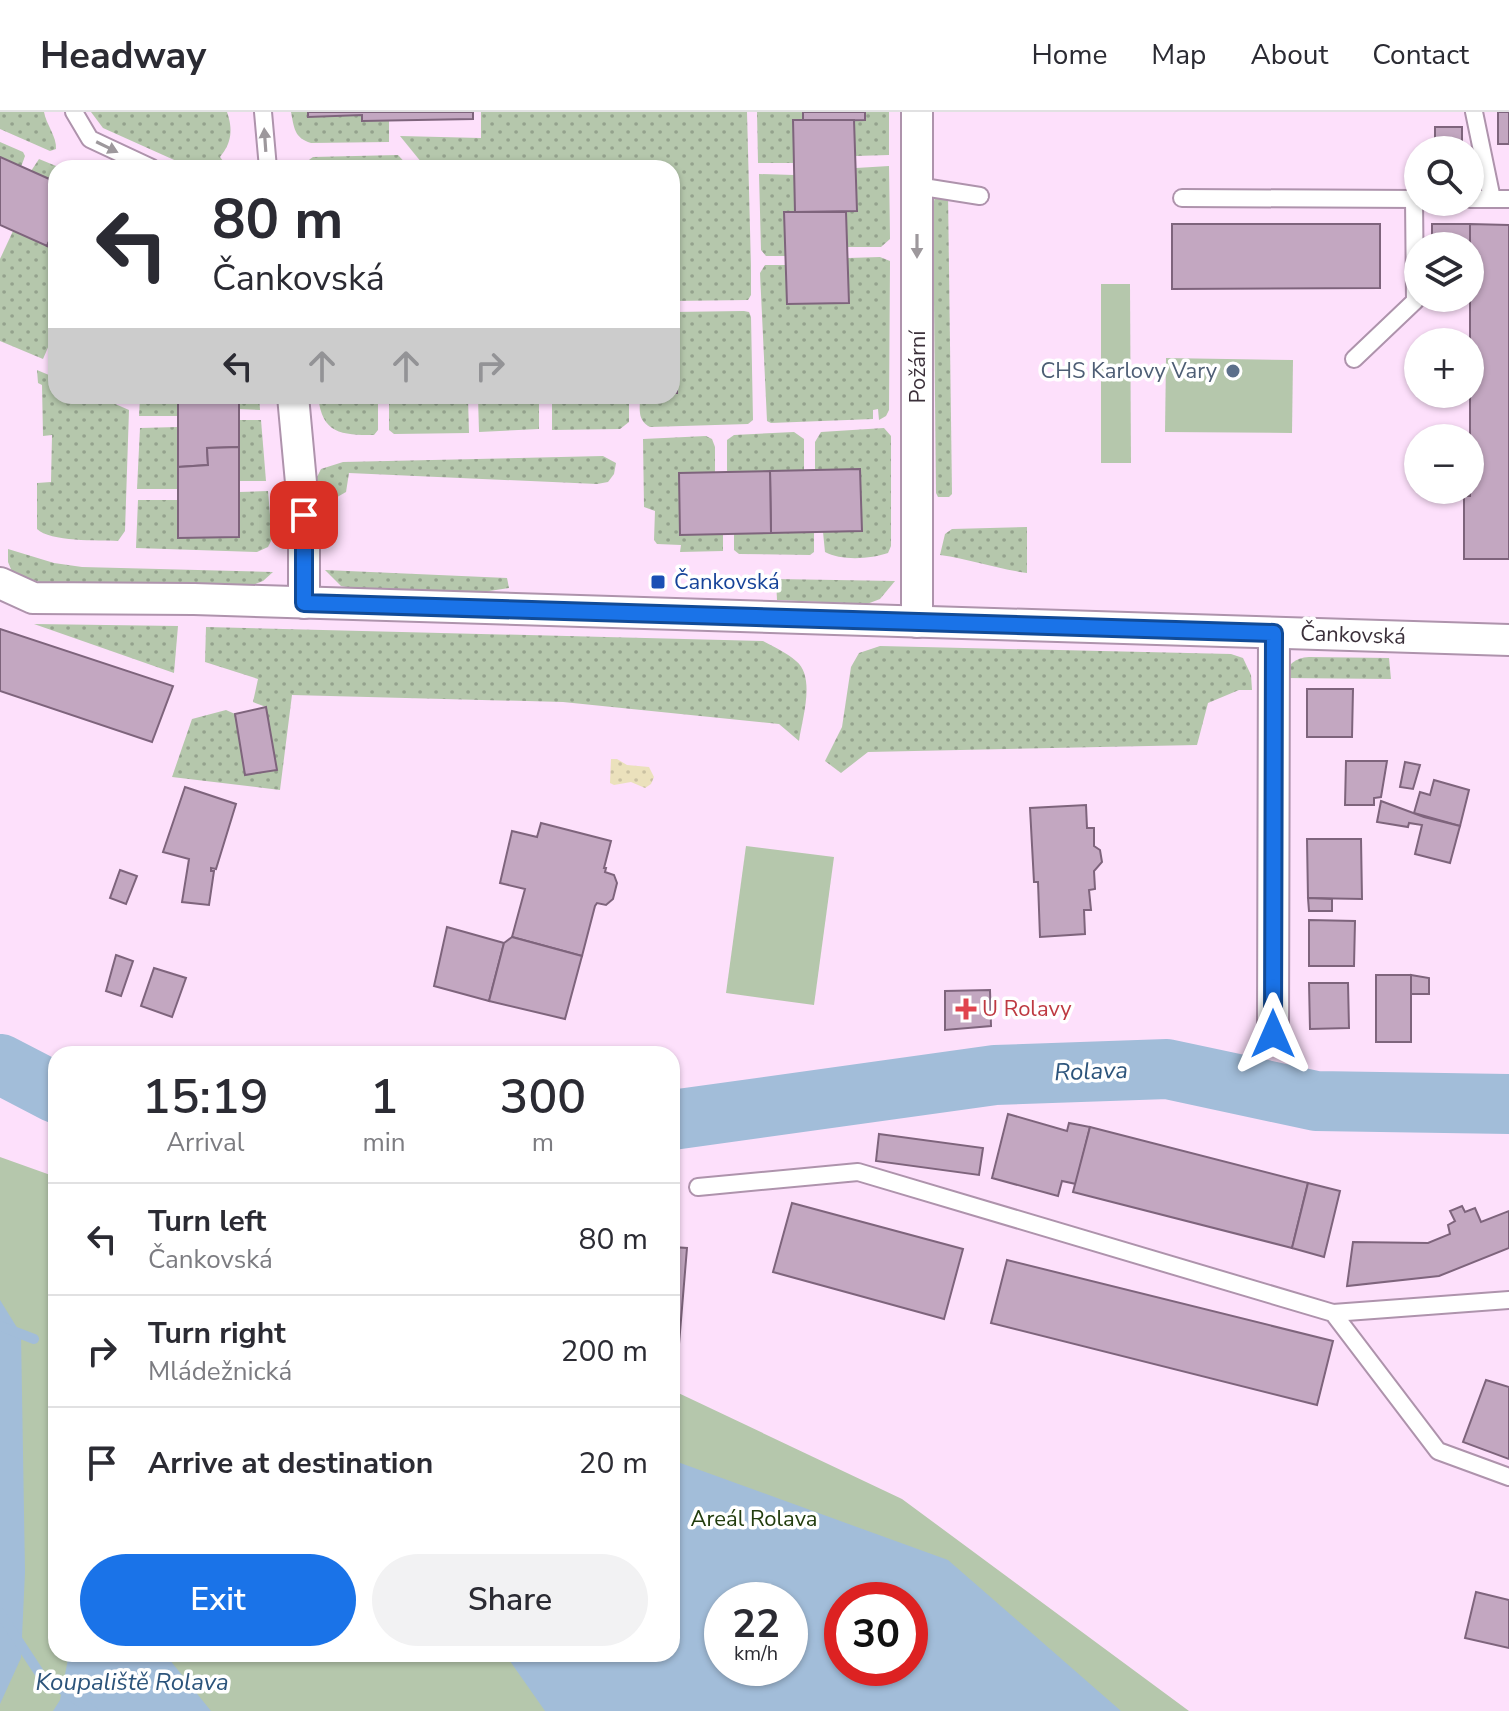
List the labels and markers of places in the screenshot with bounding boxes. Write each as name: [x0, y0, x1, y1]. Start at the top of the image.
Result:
place label: CHS Karlovy Vary: [1040, 356, 1218, 386]
marker: CHS Karlovy Vary: [1224, 362, 1242, 380]
pin: [270, 481, 338, 549]
place label: Čankovská: [674, 567, 780, 597]
marker: Čankovská: [649, 573, 667, 591]
place label: U Rolavy: [982, 994, 1072, 1024]
marker: U Rolavy: [957, 1000, 975, 1018]

